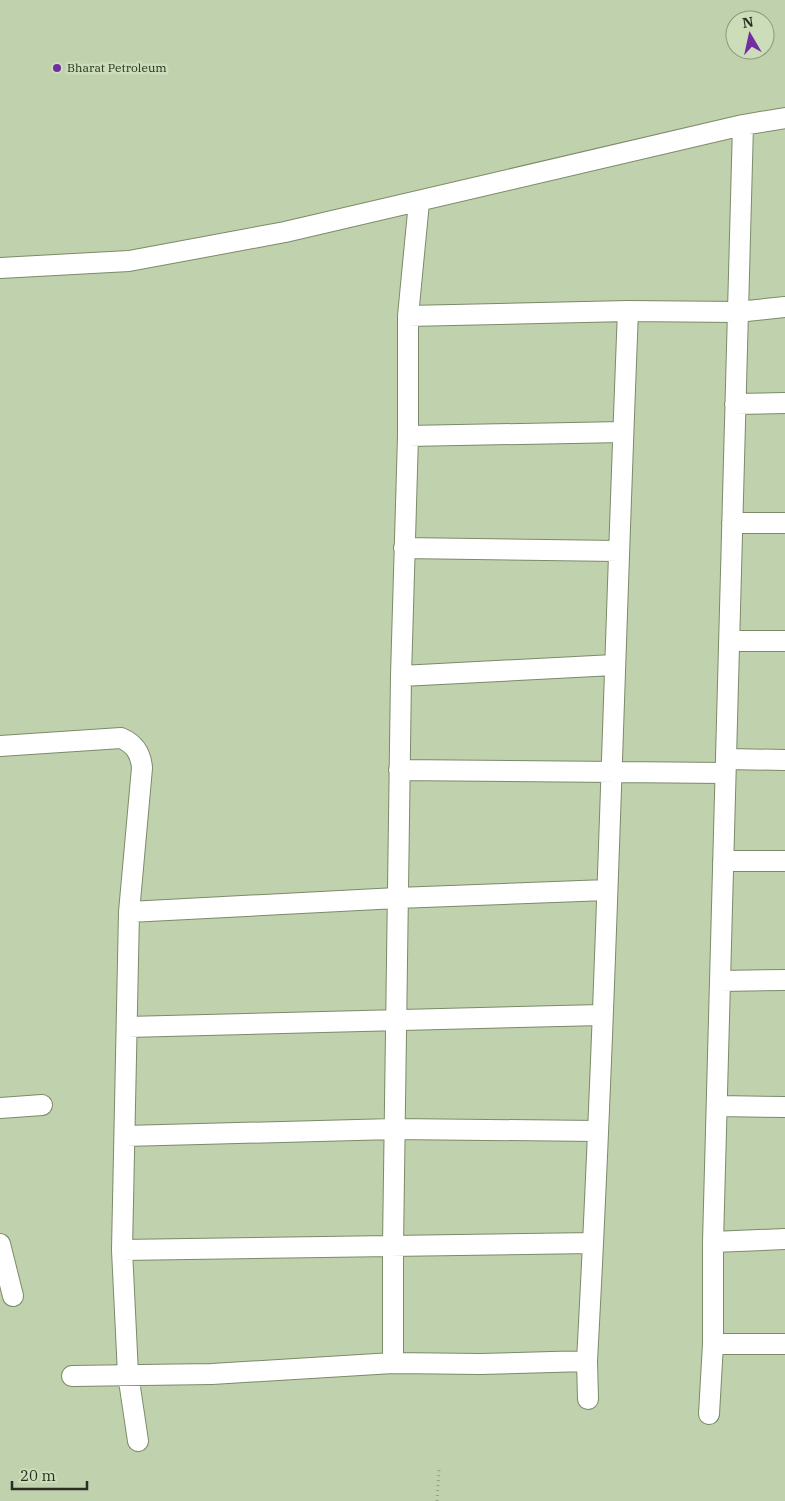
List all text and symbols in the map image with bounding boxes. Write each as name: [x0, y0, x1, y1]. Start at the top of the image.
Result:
north arrow: [725, 10, 775, 60]
text: N: [741, 12, 755, 32]
place label: Bharat Petroleum: [67, 60, 167, 75]
marker: Bharat Petroleum: [51, 62, 63, 74]
scale bar: [12, 1458, 88, 1490]
text: 20 m: [20, 1466, 56, 1485]

